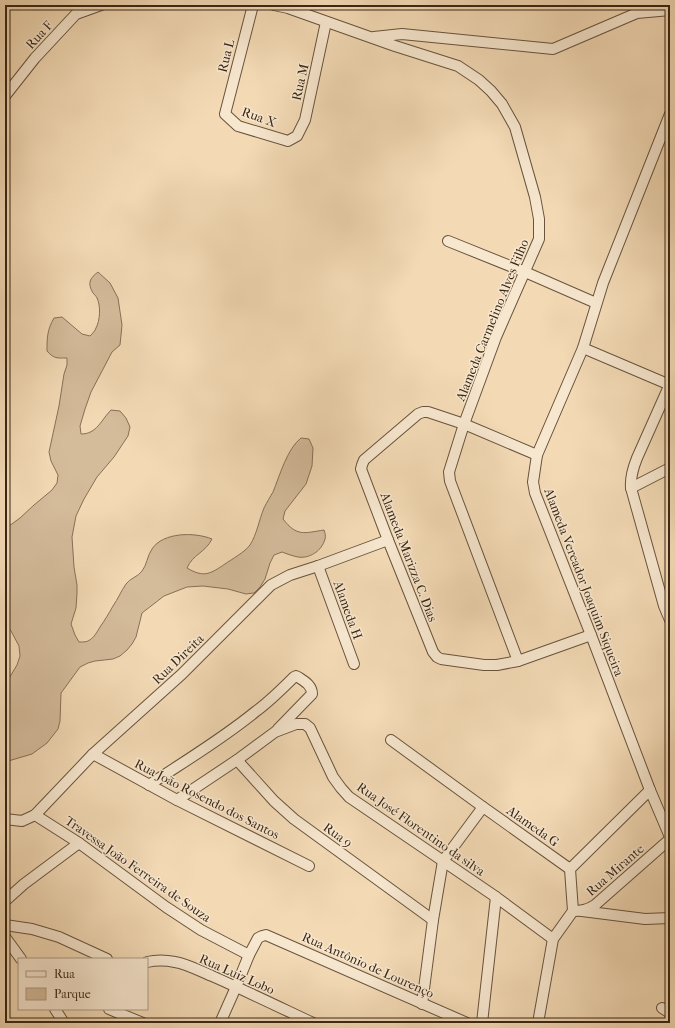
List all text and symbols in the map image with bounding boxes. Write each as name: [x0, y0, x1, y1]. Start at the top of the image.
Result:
street label: Rua F: [22, 18, 56, 52]
street label: Rua L: [215, 38, 237, 74]
street label: Rua M: [288, 62, 312, 102]
street label: Rua X: [240, 104, 278, 130]
street label: Alameda Carmelino Alves Filho: [452, 237, 532, 404]
street label: Alameda Vereador Joaquim Siqueira: [541, 485, 627, 679]
street label: Alameda Marizza C. Dias: [377, 489, 441, 624]
street label: Alameda H: [330, 578, 366, 641]
street label: Rua Direita: [149, 630, 207, 687]
street label: Rua João Rosendo dos Santos: [132, 756, 282, 842]
street label: Rua José Florentino da silva: [354, 779, 489, 880]
street label: Alameda G: [503, 802, 562, 849]
street label: Travessa João Ferreira de Souza: [62, 813, 215, 926]
street label: Rua 9: [321, 819, 356, 851]
street label: Rua Mirante: [583, 841, 647, 899]
street label: Rua Antônio de Lourenço: [299, 929, 437, 1002]
street label: Rua Luiz Lobo: [197, 951, 277, 997]
legend: [18, 958, 148, 1010]
text: Rua: [54, 967, 75, 981]
text: Parque: [54, 987, 91, 1001]

